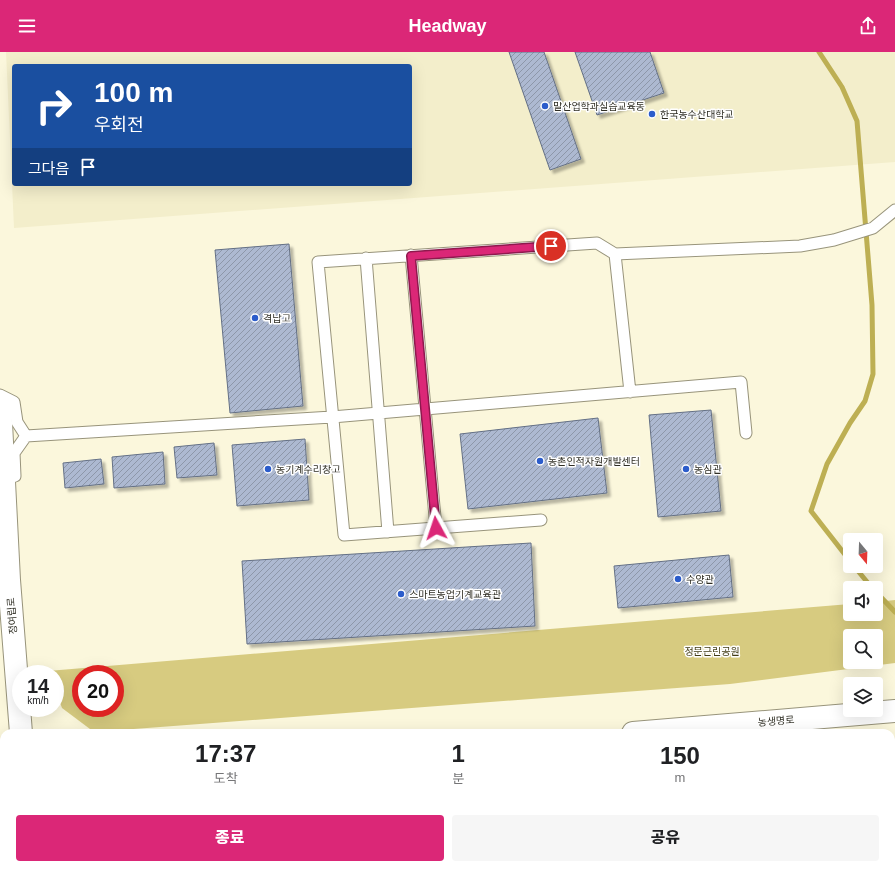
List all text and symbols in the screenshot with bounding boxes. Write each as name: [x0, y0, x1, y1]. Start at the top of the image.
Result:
icon: menu: [16, 15, 38, 37]
icon: share: [857, 15, 879, 37]
text: Headway: [408, 16, 487, 36]
text: 100 m: [94, 77, 173, 108]
icon: right: [28, 80, 80, 132]
marker: 말산업학과실습교육동: [540, 101, 550, 111]
place label: 말산업학과실습교육동: [553, 101, 645, 112]
marker: 한국농수산대학교: [647, 109, 657, 119]
place label: 한국농수산대학교: [660, 109, 734, 120]
text: 우회전: [94, 115, 144, 135]
icon: arrive: [77, 156, 99, 178]
text: 그다음: [28, 160, 69, 177]
pin: [534, 229, 568, 263]
icon: arrive: [540, 235, 562, 257]
marker: 격납고: [250, 313, 260, 323]
place label: 격납고: [263, 313, 291, 324]
marker: 농촌인적자원개발센터: [535, 456, 545, 466]
place label: 농촌인적자원개발센터: [548, 456, 640, 467]
marker: 농기계수리창고: [263, 464, 273, 474]
place label: 농기계수리창고: [276, 464, 340, 475]
marker: 농심관: [681, 464, 691, 474]
place label: 농심관: [694, 464, 722, 475]
position arrow: [415, 507, 457, 549]
north arrow: [843, 533, 883, 573]
map controls: [843, 533, 883, 717]
marker: 수양관: [673, 574, 683, 584]
place label: 수양관: [686, 574, 714, 585]
button: sound: [843, 581, 883, 621]
marker: 스마트농업기계교육관: [396, 589, 406, 599]
place label: 스마트농업기계교육관: [409, 589, 502, 600]
street label: 정여립로: [5, 597, 19, 635]
button: search: [843, 629, 883, 669]
park label: 정문근린공원: [684, 646, 740, 657]
speed limit sign: 20: [72, 665, 124, 717]
text: 14: [27, 675, 49, 697]
button: layers: [843, 677, 883, 717]
text: km/h: [27, 695, 49, 706]
street label: 농생명로: [757, 714, 795, 728]
text: 17:37: [195, 740, 256, 767]
text: 1: [451, 740, 465, 767]
text: 150: [660, 742, 700, 769]
text: m: [674, 770, 685, 785]
text: 도착: [214, 771, 238, 786]
text: 분: [452, 771, 464, 786]
button: 종료: [16, 815, 444, 861]
button: 공유: [452, 815, 879, 861]

